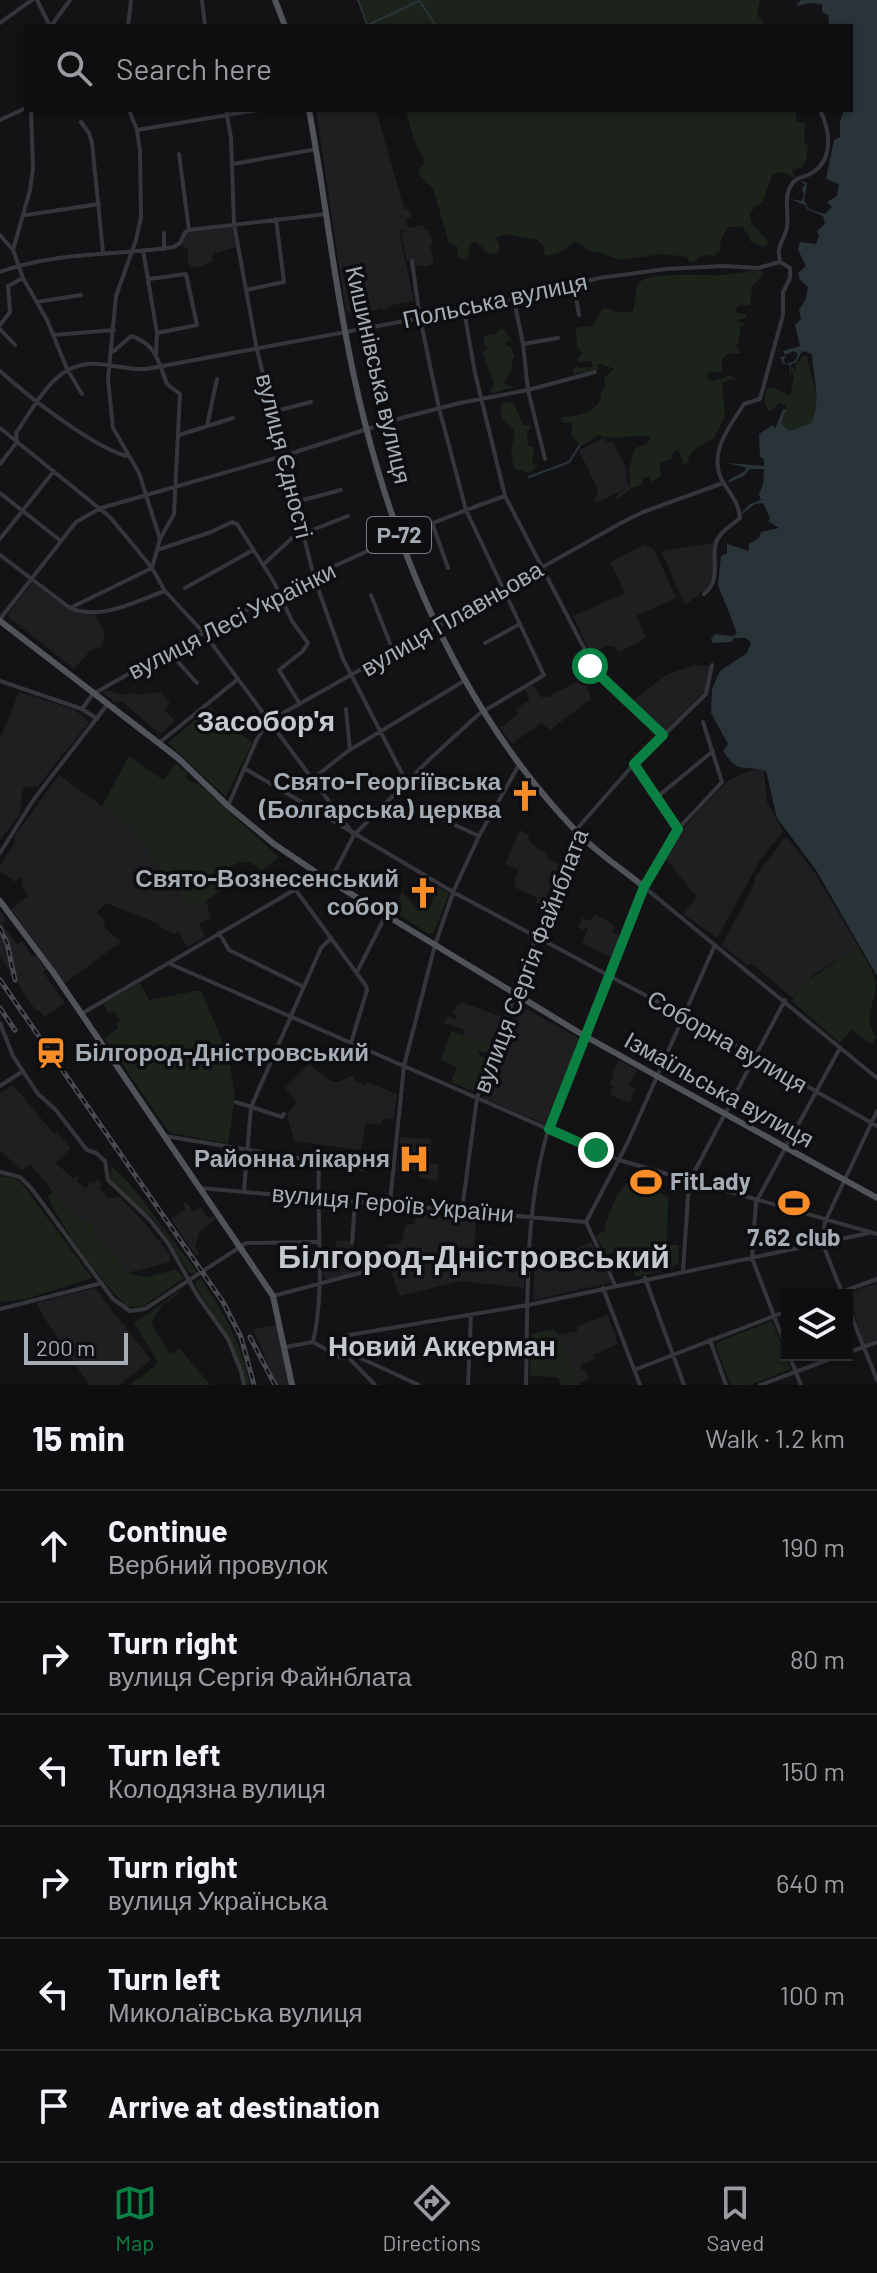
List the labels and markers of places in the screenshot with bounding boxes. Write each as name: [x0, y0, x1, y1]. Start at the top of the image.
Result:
place label: Свято-Георгіївська (Болгарська) церква: [258, 766, 502, 823]
church icon: Свято-Георгіївська (Болгарська) церква: [508, 779, 542, 813]
place label: Свято-Вознесенський собор: [135, 863, 399, 920]
church icon: Свято-Вознесенський собор: [406, 876, 440, 910]
station icon: Білгород-Дністровський: [34, 1036, 68, 1070]
place label: Білгород-Дністровський: [75, 1037, 369, 1066]
hospital icon: Районна лікарня: [397, 1142, 431, 1176]
place label: Районна лікарня: [194, 1143, 390, 1172]
sports icon: FitLady: [629, 1165, 663, 1199]
place label: FitLady: [670, 1166, 751, 1195]
sports icon: 7.62 club: [777, 1186, 811, 1220]
place label: 7.62 club: [747, 1222, 841, 1251]

